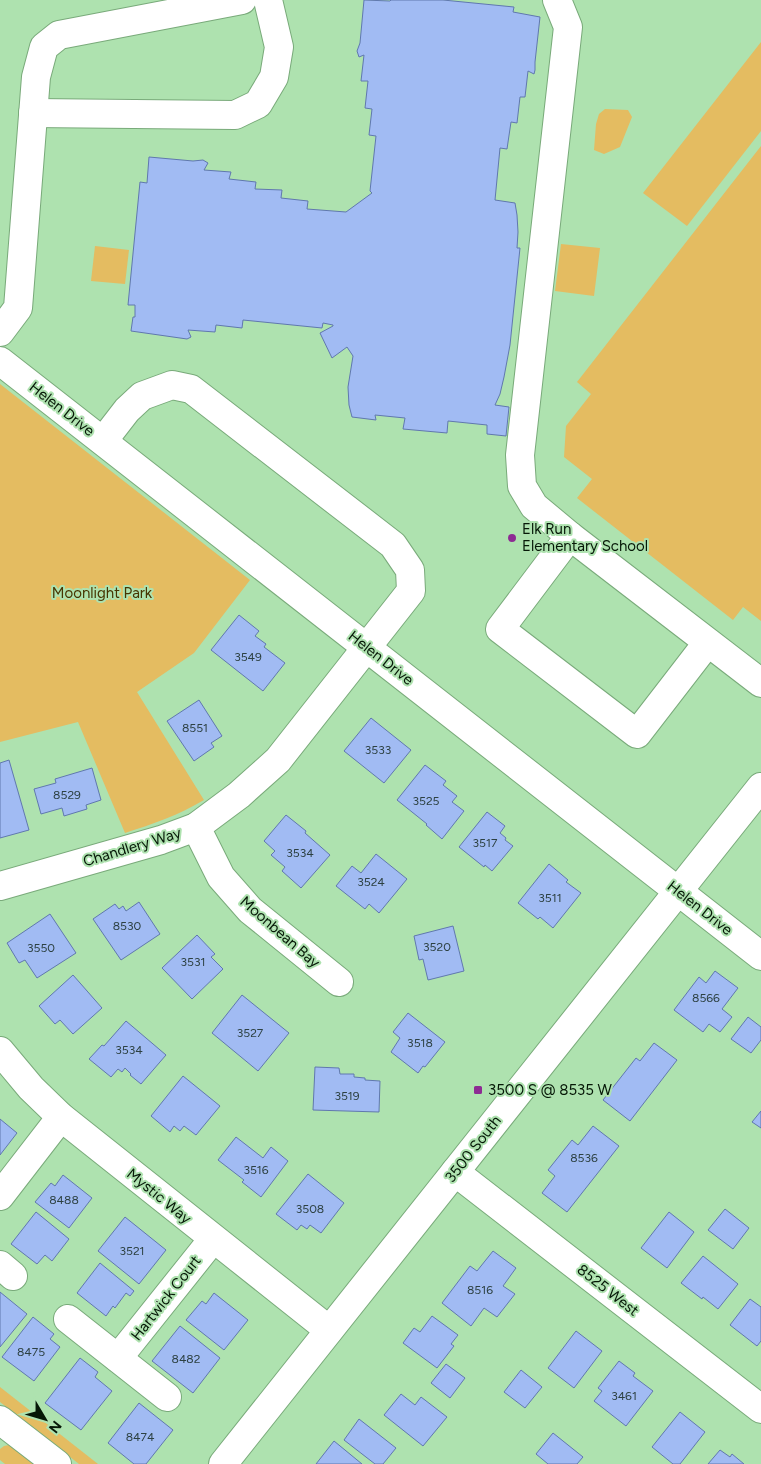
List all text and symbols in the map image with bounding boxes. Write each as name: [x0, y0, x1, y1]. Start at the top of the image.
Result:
street label: Helen Drive: [26, 378, 98, 440]
place label: Elk Run Elementary School: [522, 520, 648, 555]
marker: Elk Run Elementary School: [506, 532, 518, 544]
park label: Moonlight Park: [52, 584, 153, 602]
street label: Helen Drive: [345, 627, 417, 689]
house number: 3549: [234, 650, 262, 664]
house number: 8551: [182, 721, 208, 735]
house number: 3533: [365, 743, 391, 757]
house number: 8529: [53, 788, 81, 802]
house number: 3525: [412, 794, 440, 808]
street label: Chandlery Way: [81, 824, 183, 870]
house number: 3517: [473, 836, 498, 850]
house number: 3534: [286, 846, 314, 860]
house number: 3524: [357, 875, 385, 889]
street label: Helen Drive: [664, 877, 736, 939]
house number: 3511: [538, 891, 562, 905]
street label: Moonbean Bay: [236, 892, 324, 972]
house number: 8530: [113, 919, 142, 933]
house number: 3520: [423, 940, 451, 954]
house number: 3550: [27, 941, 55, 955]
house number: 3531: [181, 955, 205, 969]
house number: 8566: [692, 991, 720, 1005]
house number: 3527: [237, 1026, 264, 1040]
house number: 3518: [407, 1036, 433, 1050]
house number: 3534: [115, 1043, 143, 1057]
place label: 3500 S @ 8535 W: [488, 1081, 613, 1099]
marker: 3500 S @ 8535 W: [472, 1084, 484, 1096]
house number: 3519: [334, 1089, 360, 1103]
street label: 3500 South: [441, 1112, 505, 1186]
house number: 8536: [570, 1151, 598, 1165]
house number: 3516: [243, 1163, 269, 1177]
street label: Mystic Way: [123, 1165, 195, 1228]
house number: 8488: [49, 1193, 79, 1207]
house number: 3508: [296, 1202, 324, 1216]
house number: 3521: [119, 1244, 145, 1258]
street label: Hartwick Court: [127, 1252, 205, 1344]
street label: 8525 West: [574, 1260, 643, 1320]
house number: 8516: [467, 1283, 493, 1297]
house number: 8475: [17, 1345, 45, 1359]
house number: 8482: [172, 1352, 200, 1366]
house number: 3461: [611, 1389, 637, 1403]
north arrow: [20, 1394, 70, 1444]
text: N: [45, 1417, 65, 1436]
house number: 8474: [126, 1430, 155, 1444]

